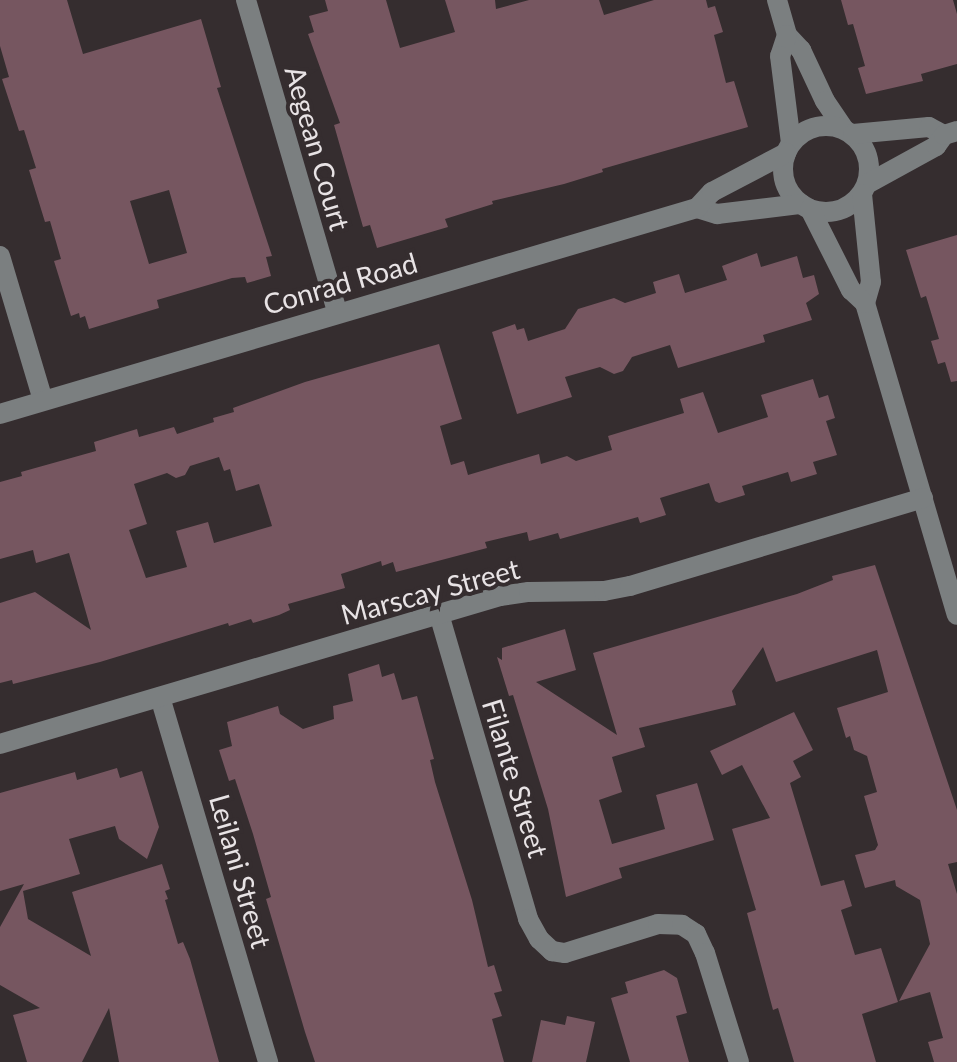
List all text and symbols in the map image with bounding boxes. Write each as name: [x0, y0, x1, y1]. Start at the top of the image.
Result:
street label: Aegean Court: [279, 62, 357, 234]
street label: Conrad Road: [259, 245, 421, 321]
street label: Marscay Street: [337, 551, 523, 631]
street label: Filante Street: [476, 695, 556, 861]
street label: Leilani Street: [203, 790, 279, 952]

